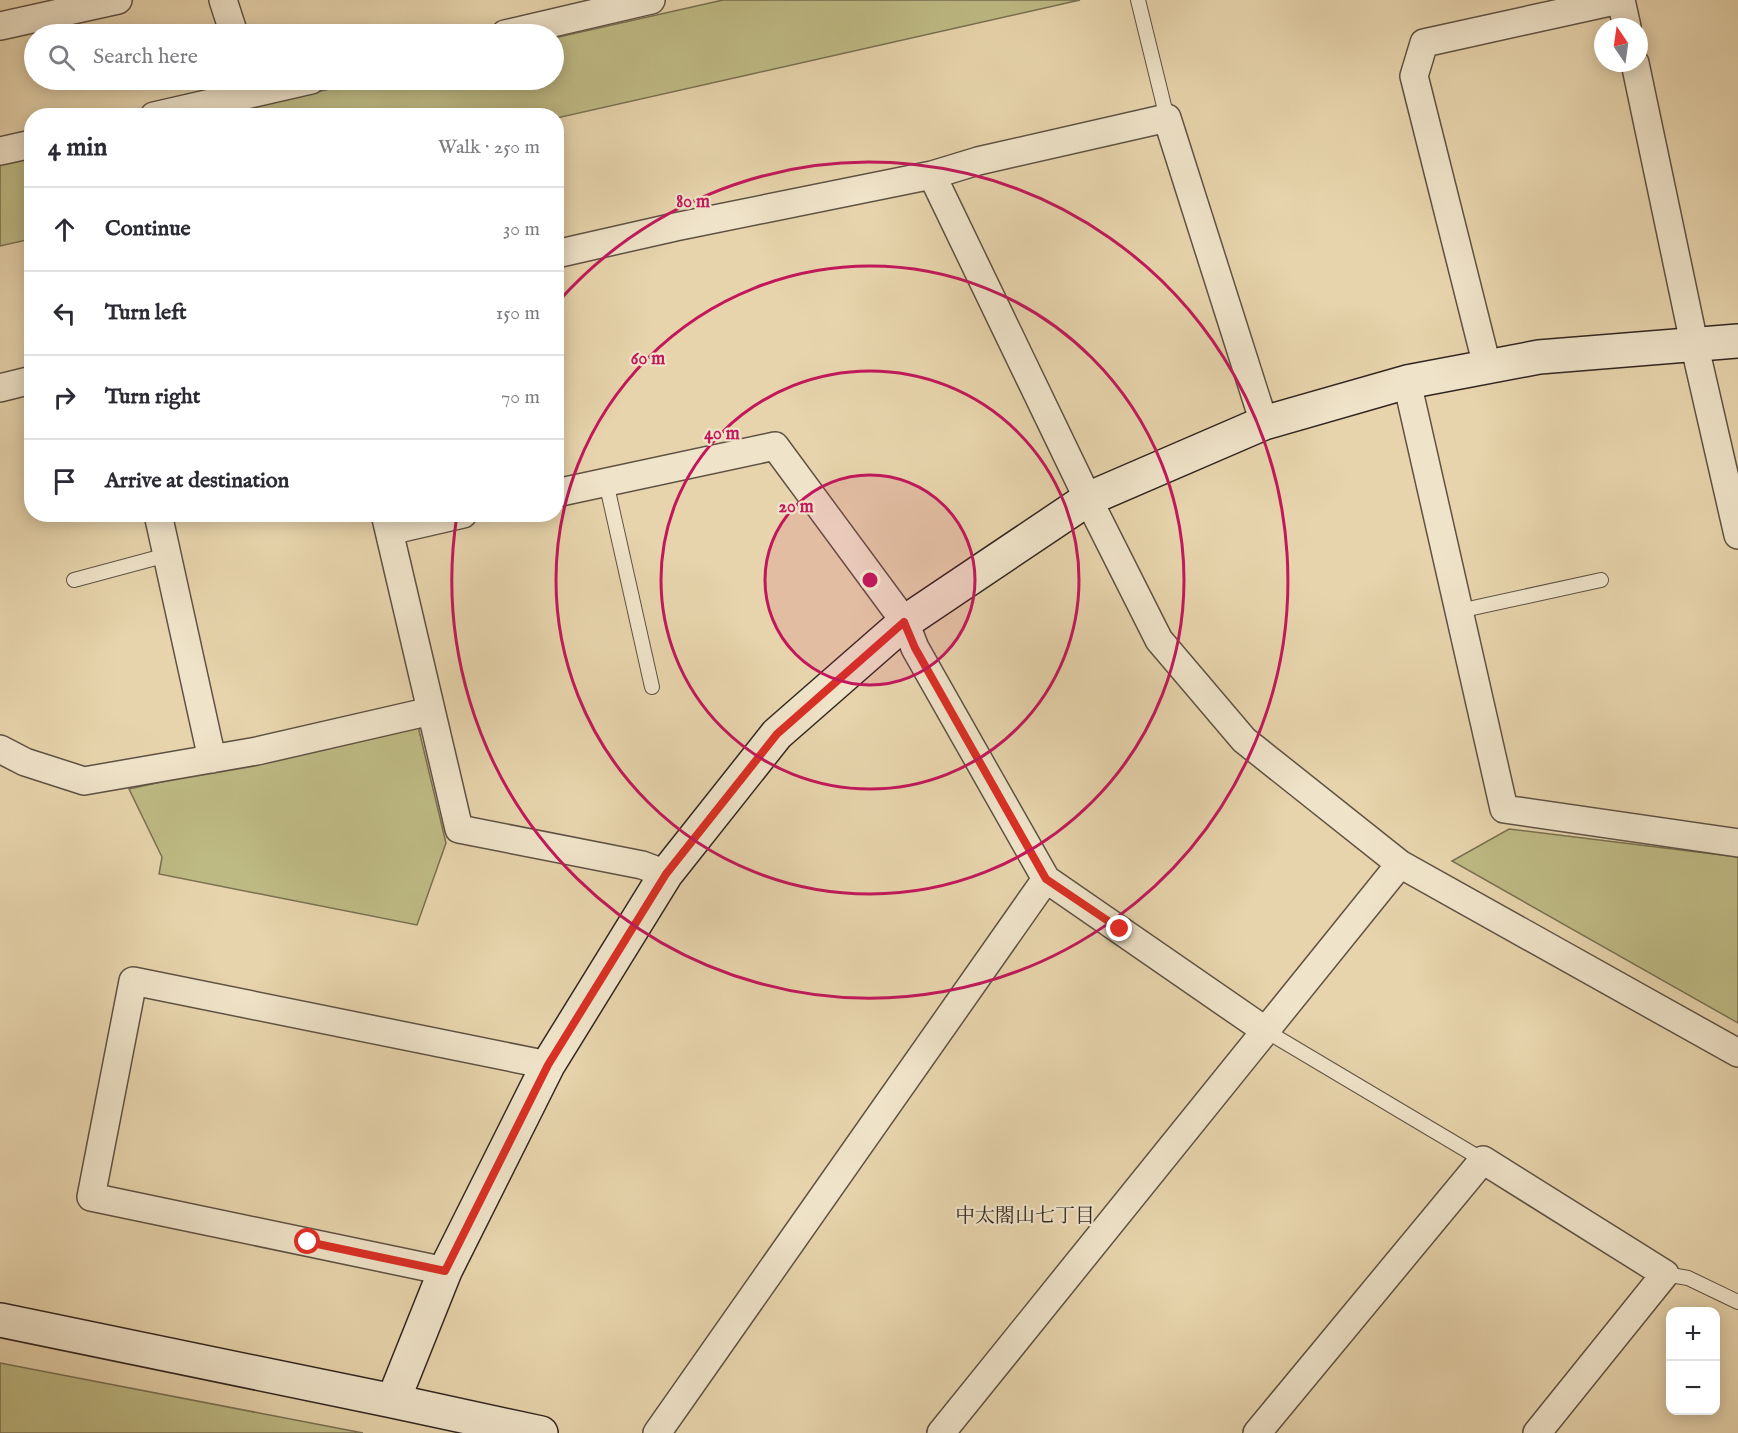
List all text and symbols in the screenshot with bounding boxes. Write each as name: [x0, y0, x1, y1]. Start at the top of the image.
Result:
north arrow: [1594, 18, 1648, 72]
search box: [24, 24, 564, 90]
icon: search: [45, 41, 78, 74]
text: Search here: [93, 43, 198, 71]
text: 4 min: [48, 131, 107, 164]
text: Walk · 250 m: [438, 135, 540, 160]
text: 80 m: [676, 191, 710, 214]
icon: ahead: [48, 213, 81, 246]
text: Continue: [105, 215, 191, 243]
text: 30 m: [503, 217, 540, 242]
icon: left: [48, 297, 81, 330]
text: Turn left: [105, 299, 187, 327]
text: 150 m: [496, 301, 540, 326]
text: 60 m: [631, 348, 665, 371]
icon: right: [48, 381, 81, 414]
text: Turn right: [105, 383, 200, 411]
text: 70 m: [501, 385, 540, 410]
text: 40 m: [704, 423, 740, 446]
icon: arrive: [48, 465, 81, 498]
text: Arrive at destination: [105, 467, 289, 495]
text: 20 m: [778, 496, 814, 519]
centre of rings: [860, 570, 880, 590]
route end: [1106, 915, 1132, 941]
district label: 中太閤山七丁目: [955, 1204, 1095, 1229]
route start: [294, 1228, 320, 1254]
map controls: [1666, 1307, 1720, 1415]
button: +: [1666, 1307, 1720, 1361]
button: −: [1666, 1361, 1720, 1415]

